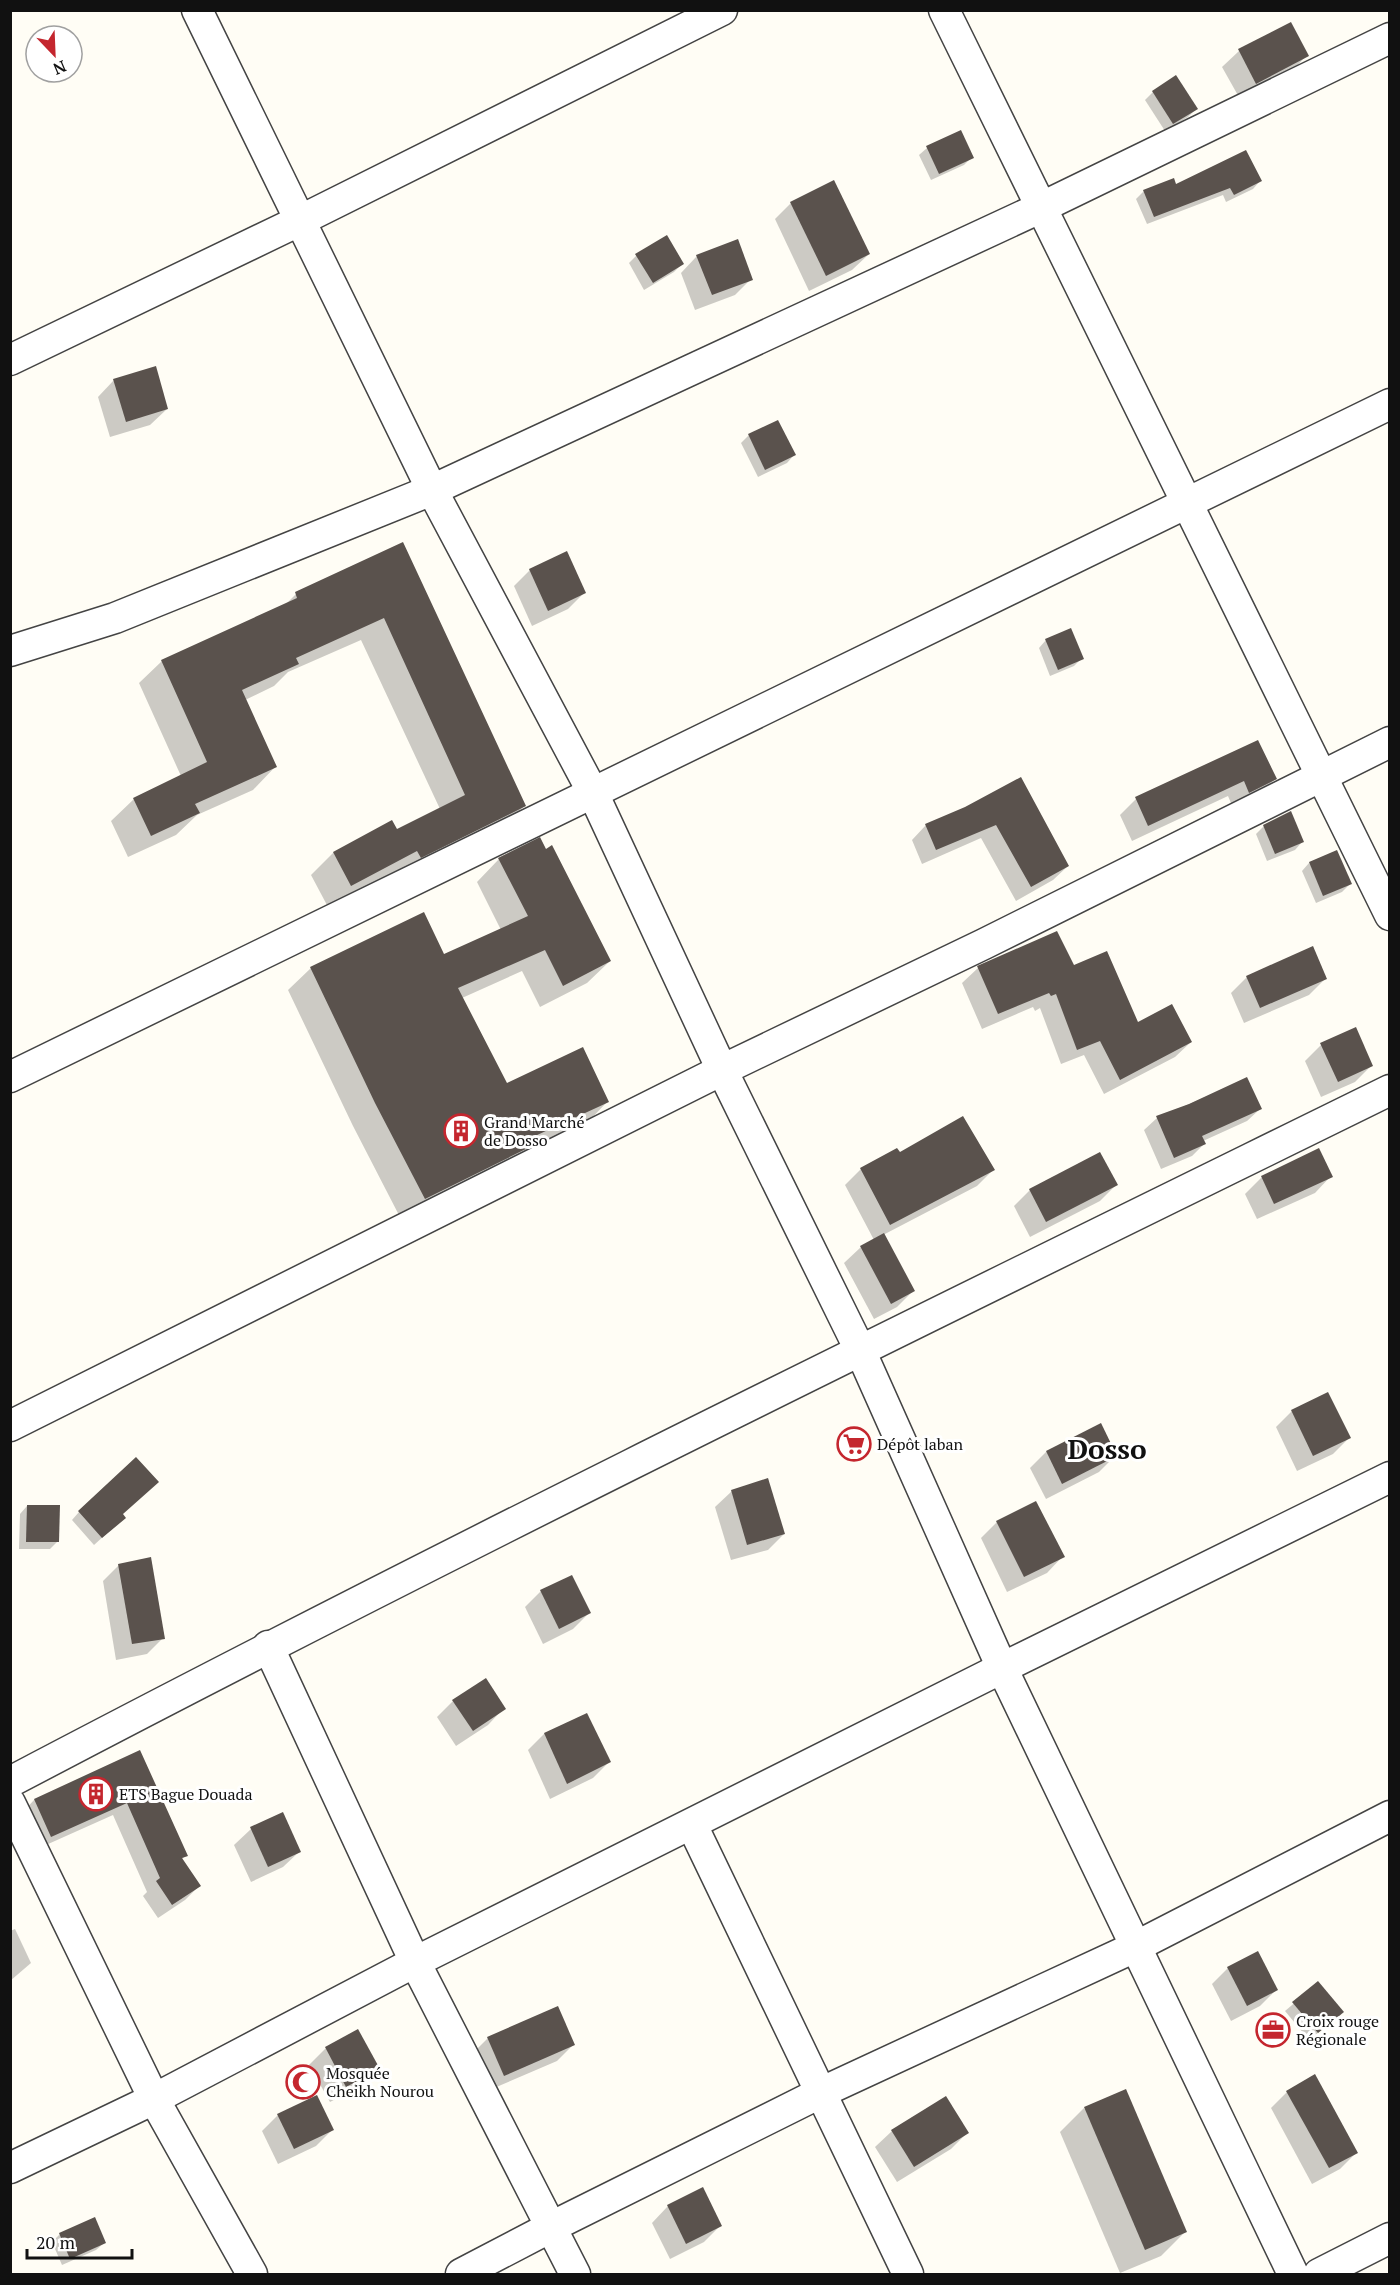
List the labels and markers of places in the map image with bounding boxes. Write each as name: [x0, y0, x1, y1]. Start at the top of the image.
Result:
place label: Grand Marché de Dosso: [484, 1111, 585, 1151]
building icon: Grand Marché de Dosso: [443, 1113, 479, 1149]
supermarket icon: Dépôt laban: [836, 1426, 872, 1462]
place label: Dépôt laban: [877, 1433, 964, 1455]
building icon: ETS Bague Douada: [78, 1776, 114, 1812]
place label: ETS Bague Douada: [119, 1783, 253, 1805]
place label: Croix rouge Régionale: [1296, 2010, 1379, 2050]
office icon: Croix rouge Régionale: [1255, 2012, 1291, 2048]
place label: Mosquée Cheikh Nourou: [326, 2062, 434, 2102]
mosque icon: Mosquée Cheikh Nourou: [285, 2064, 321, 2100]

